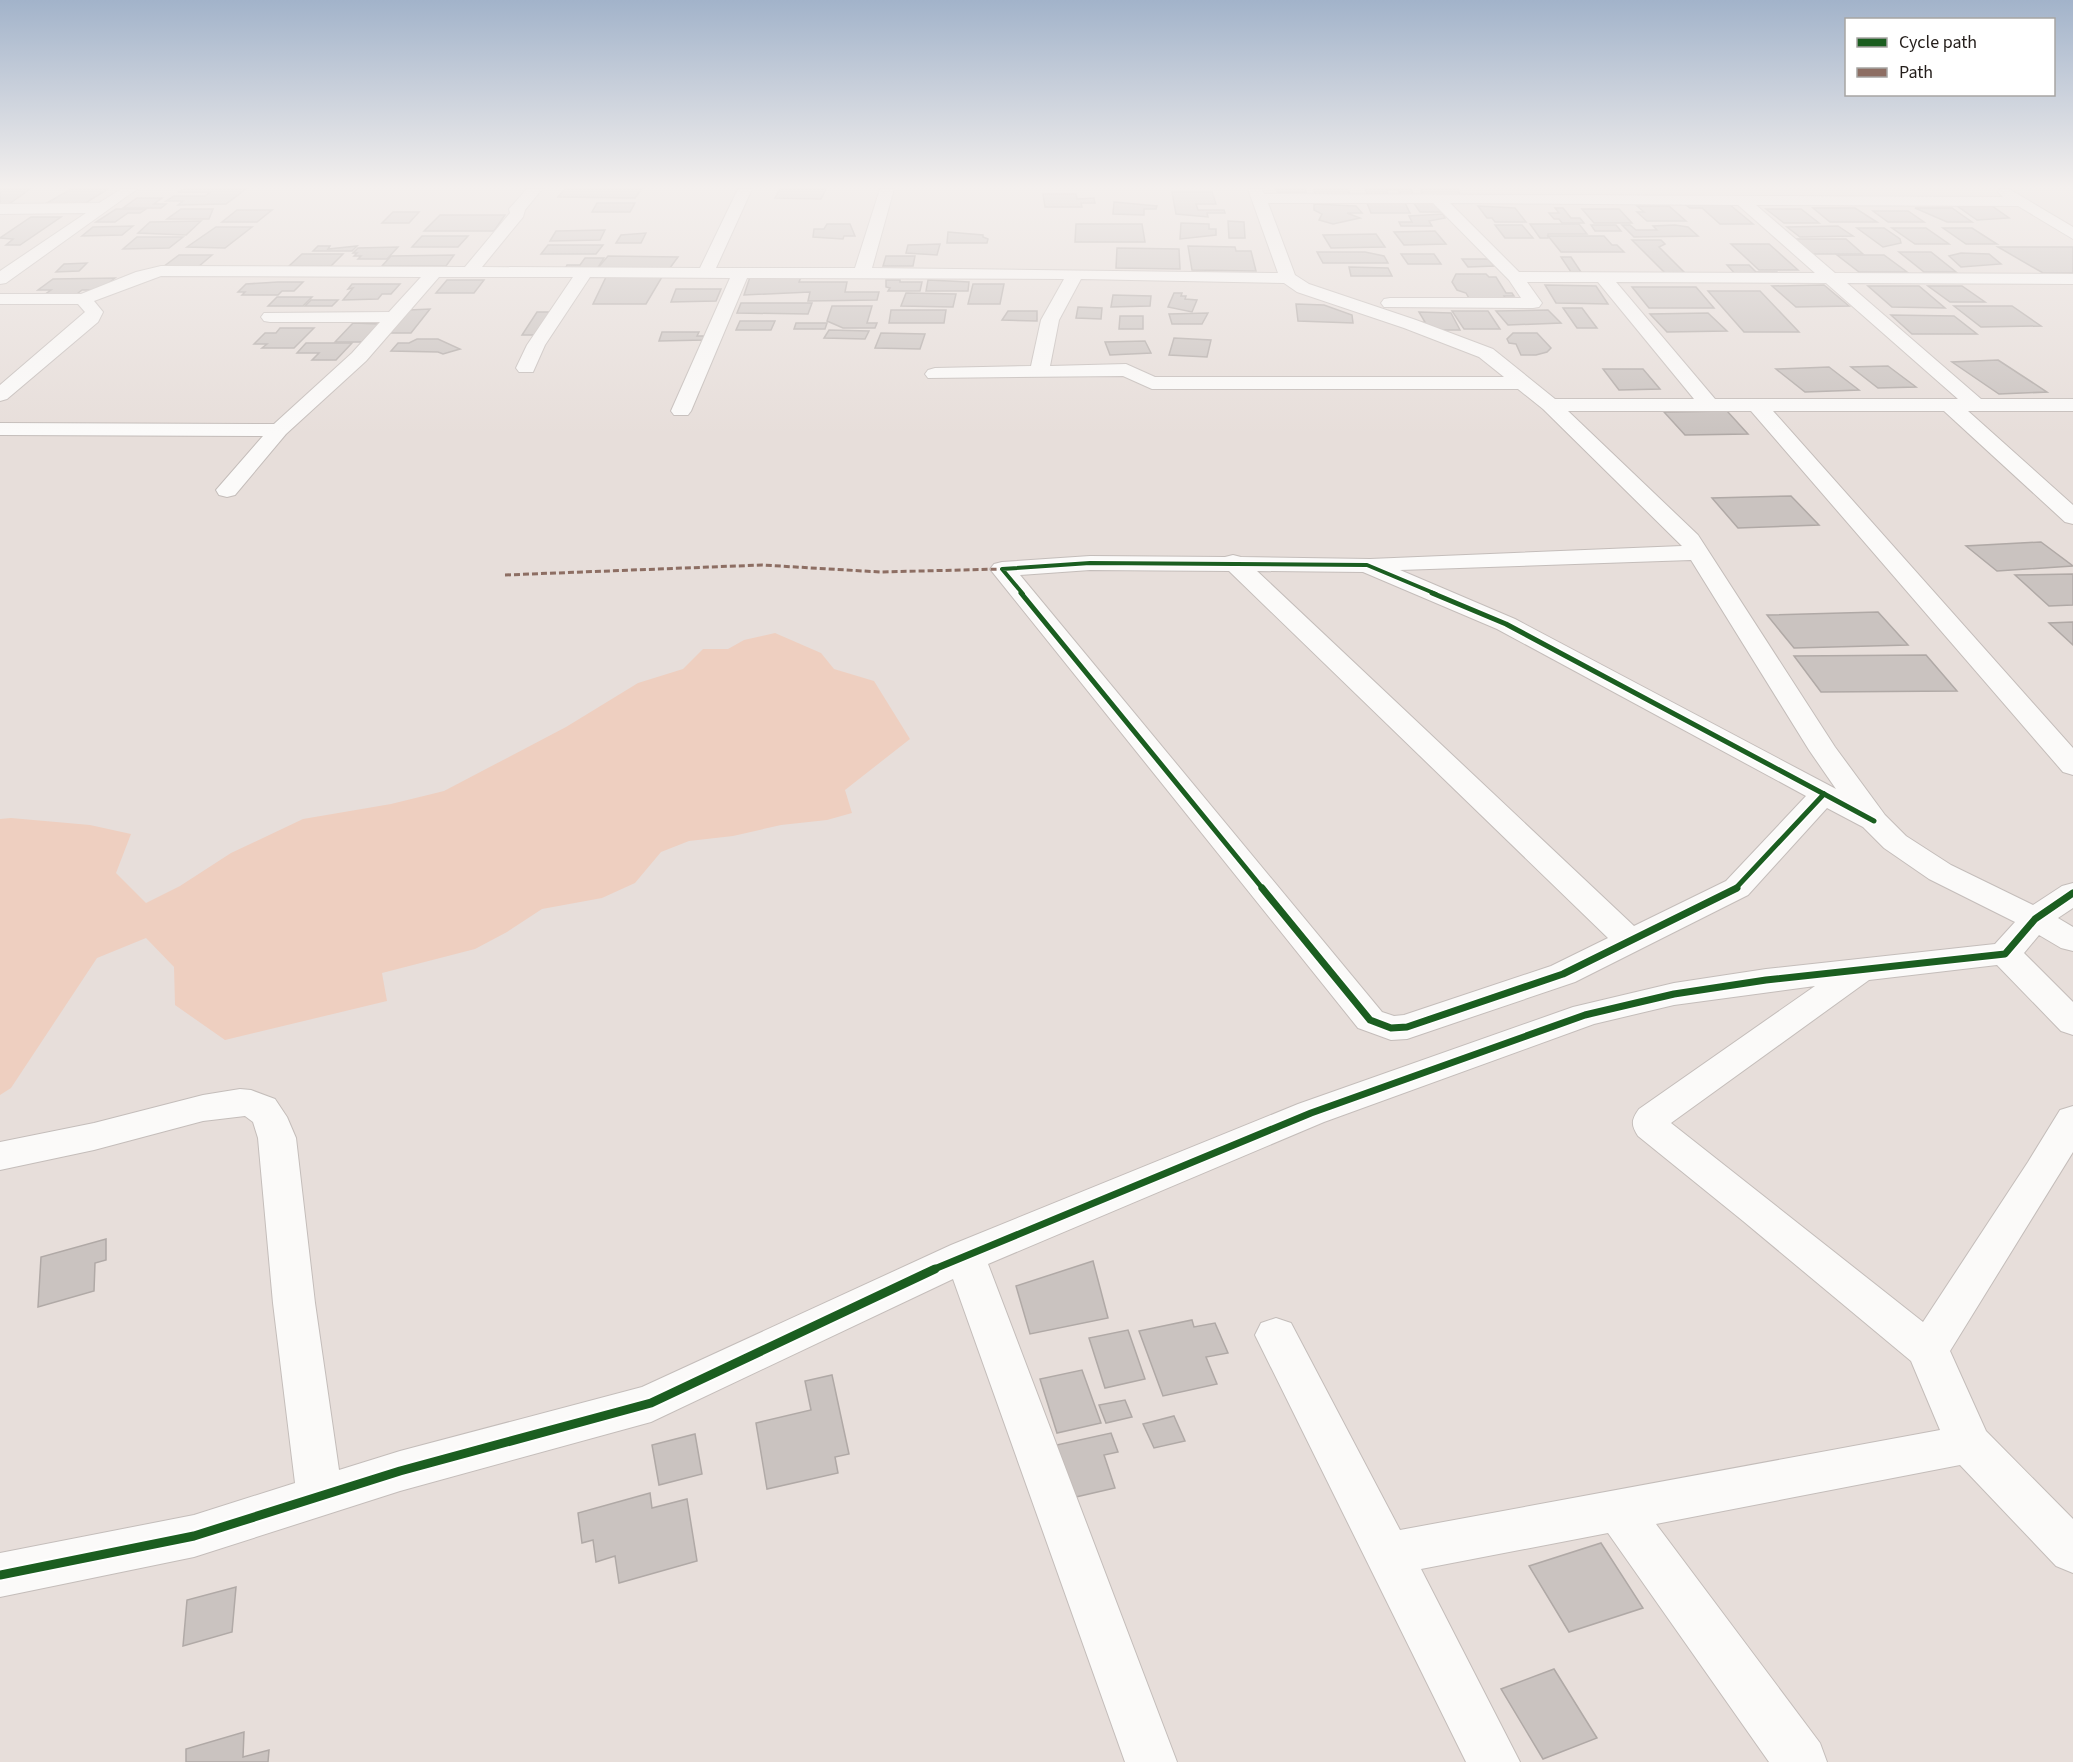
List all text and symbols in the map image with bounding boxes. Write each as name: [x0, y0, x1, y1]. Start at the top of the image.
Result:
legend: [1845, 18, 2055, 96]
text: Cycle path: [1899, 30, 1977, 55]
text: Path: [1899, 60, 1933, 85]

